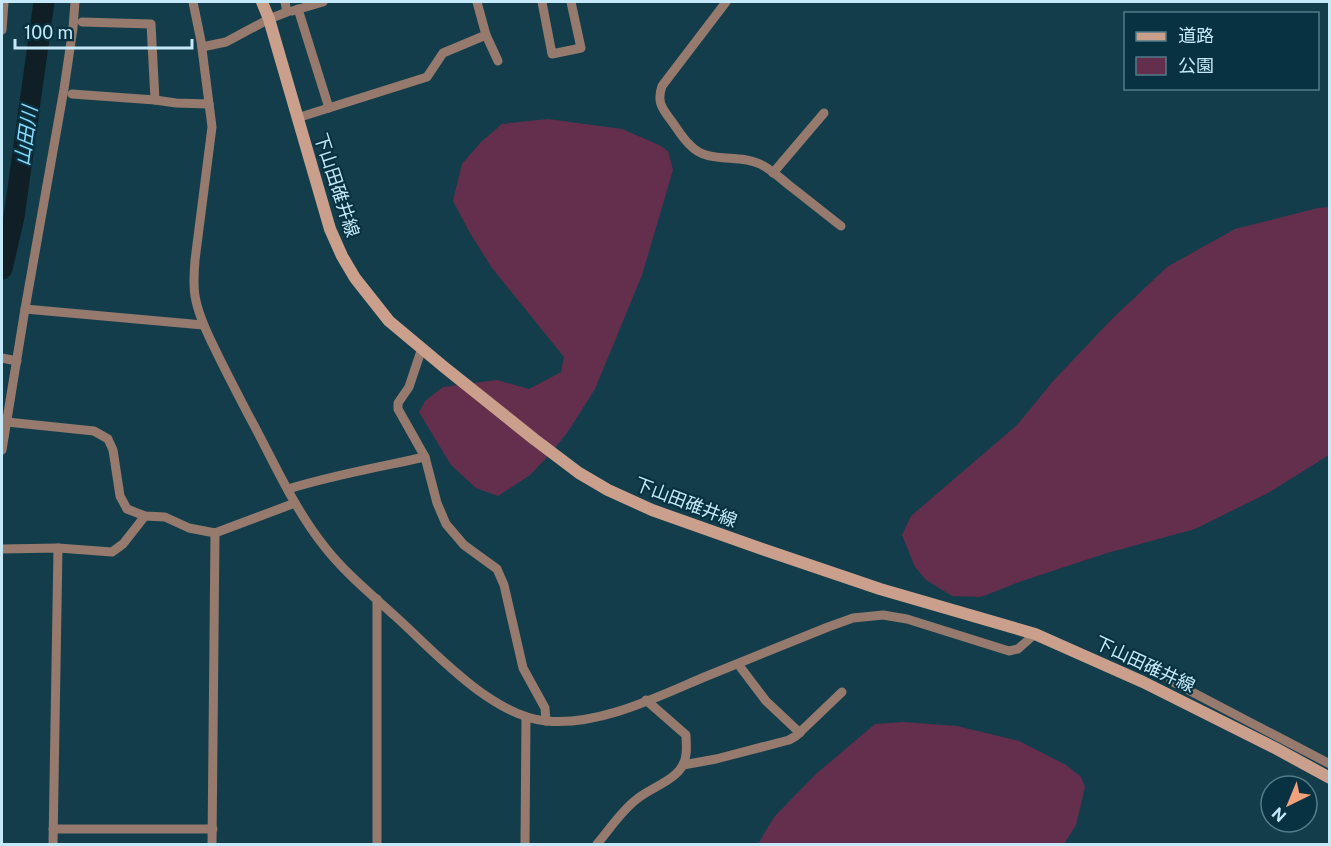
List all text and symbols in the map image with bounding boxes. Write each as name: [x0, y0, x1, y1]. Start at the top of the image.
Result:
scale bar: [15, 12, 192, 50]
legend: [1124, 12, 1319, 90]
text: 100 m: [24, 22, 73, 43]
text: 道路: [1178, 25, 1214, 46]
text: 公園: [1178, 55, 1214, 76]
water label: 山田川: [10, 103, 42, 167]
street label: 下山田碓井線: [310, 130, 364, 240]
street label: 下山田碓井線: [632, 473, 740, 531]
street label: 下山田碓井線: [1092, 632, 1198, 696]
north arrow: [1259, 774, 1319, 834]
text: N: [1268, 803, 1290, 826]

